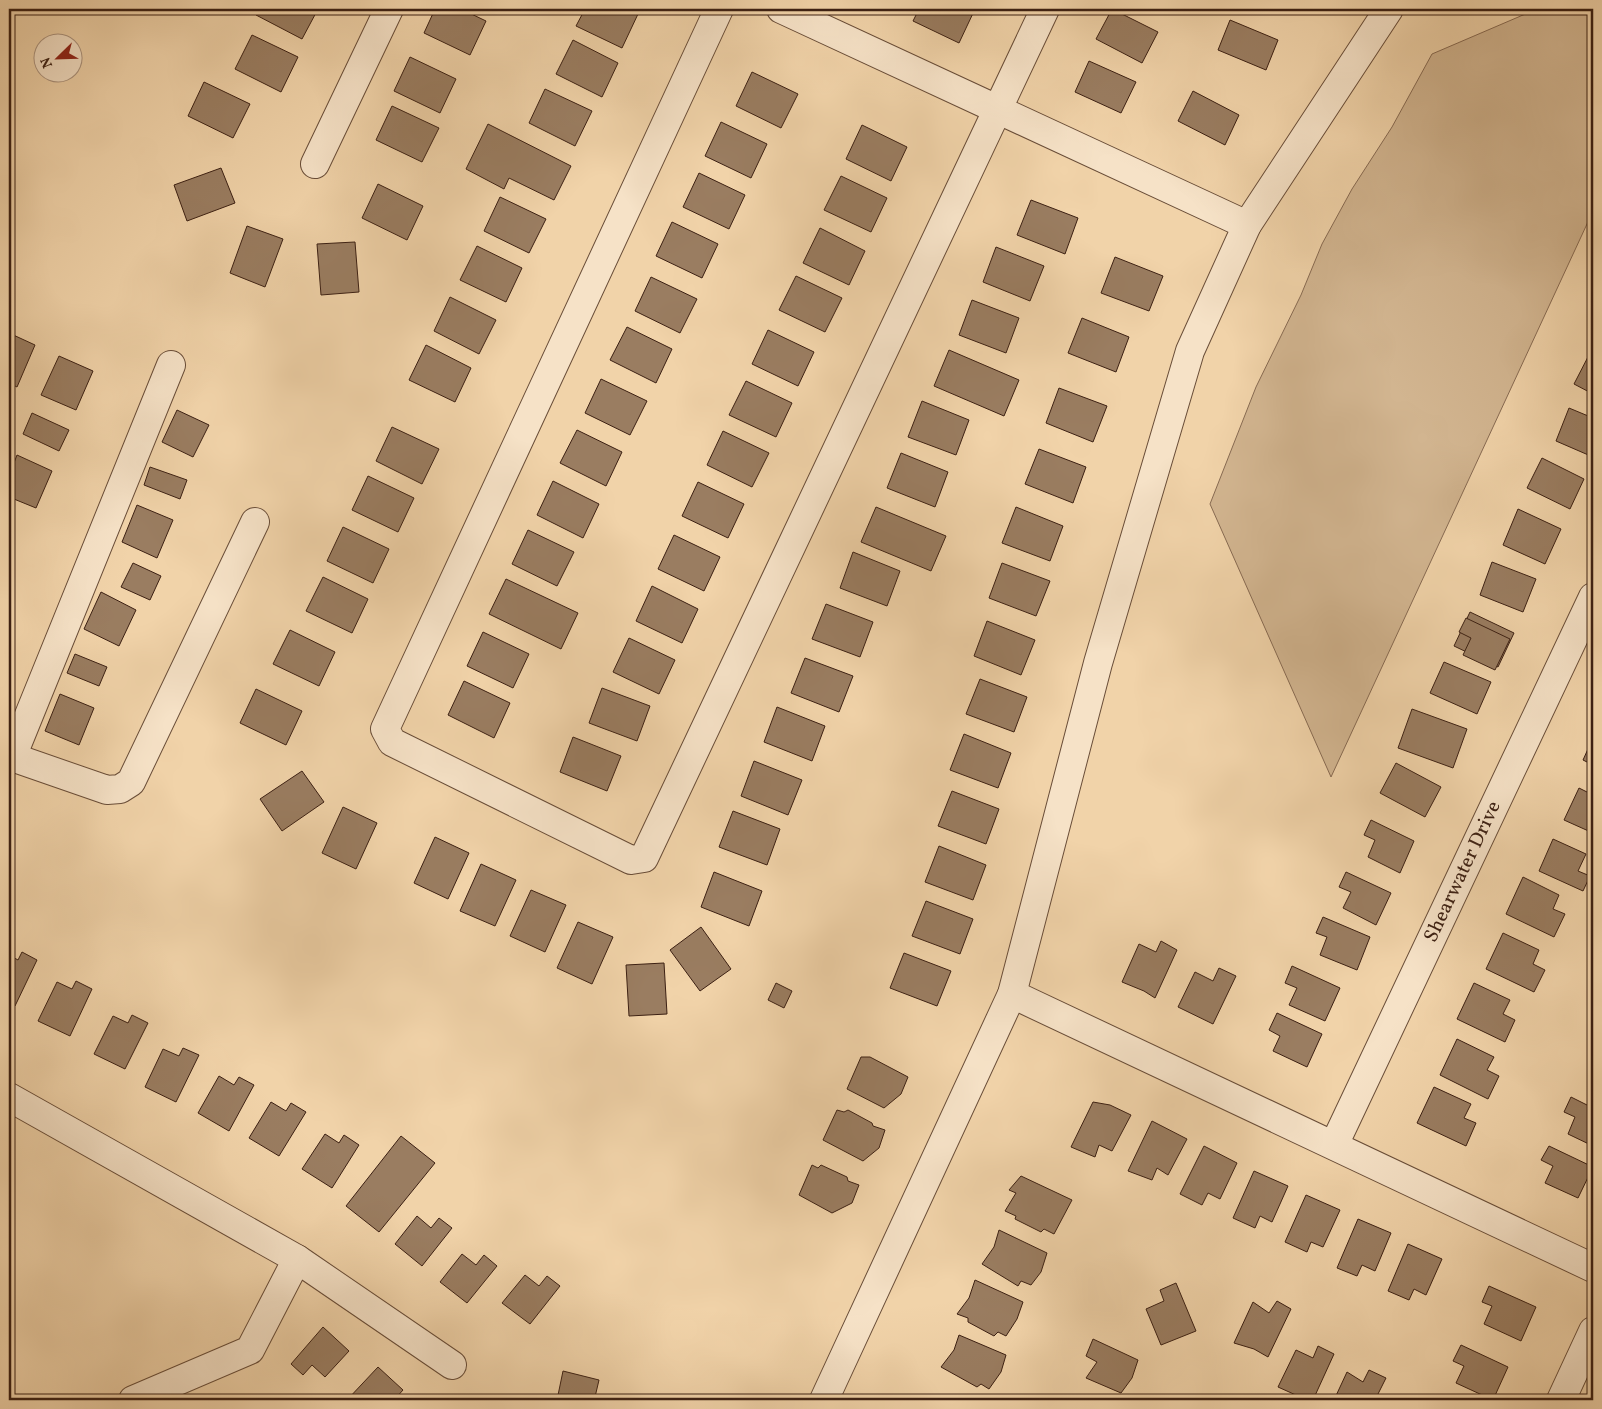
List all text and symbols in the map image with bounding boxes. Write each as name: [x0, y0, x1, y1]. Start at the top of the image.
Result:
north arrow: [32, 32, 82, 82]
text: N: [37, 54, 58, 71]
street label: Shearwater Drive: [1418, 797, 1509, 947]

